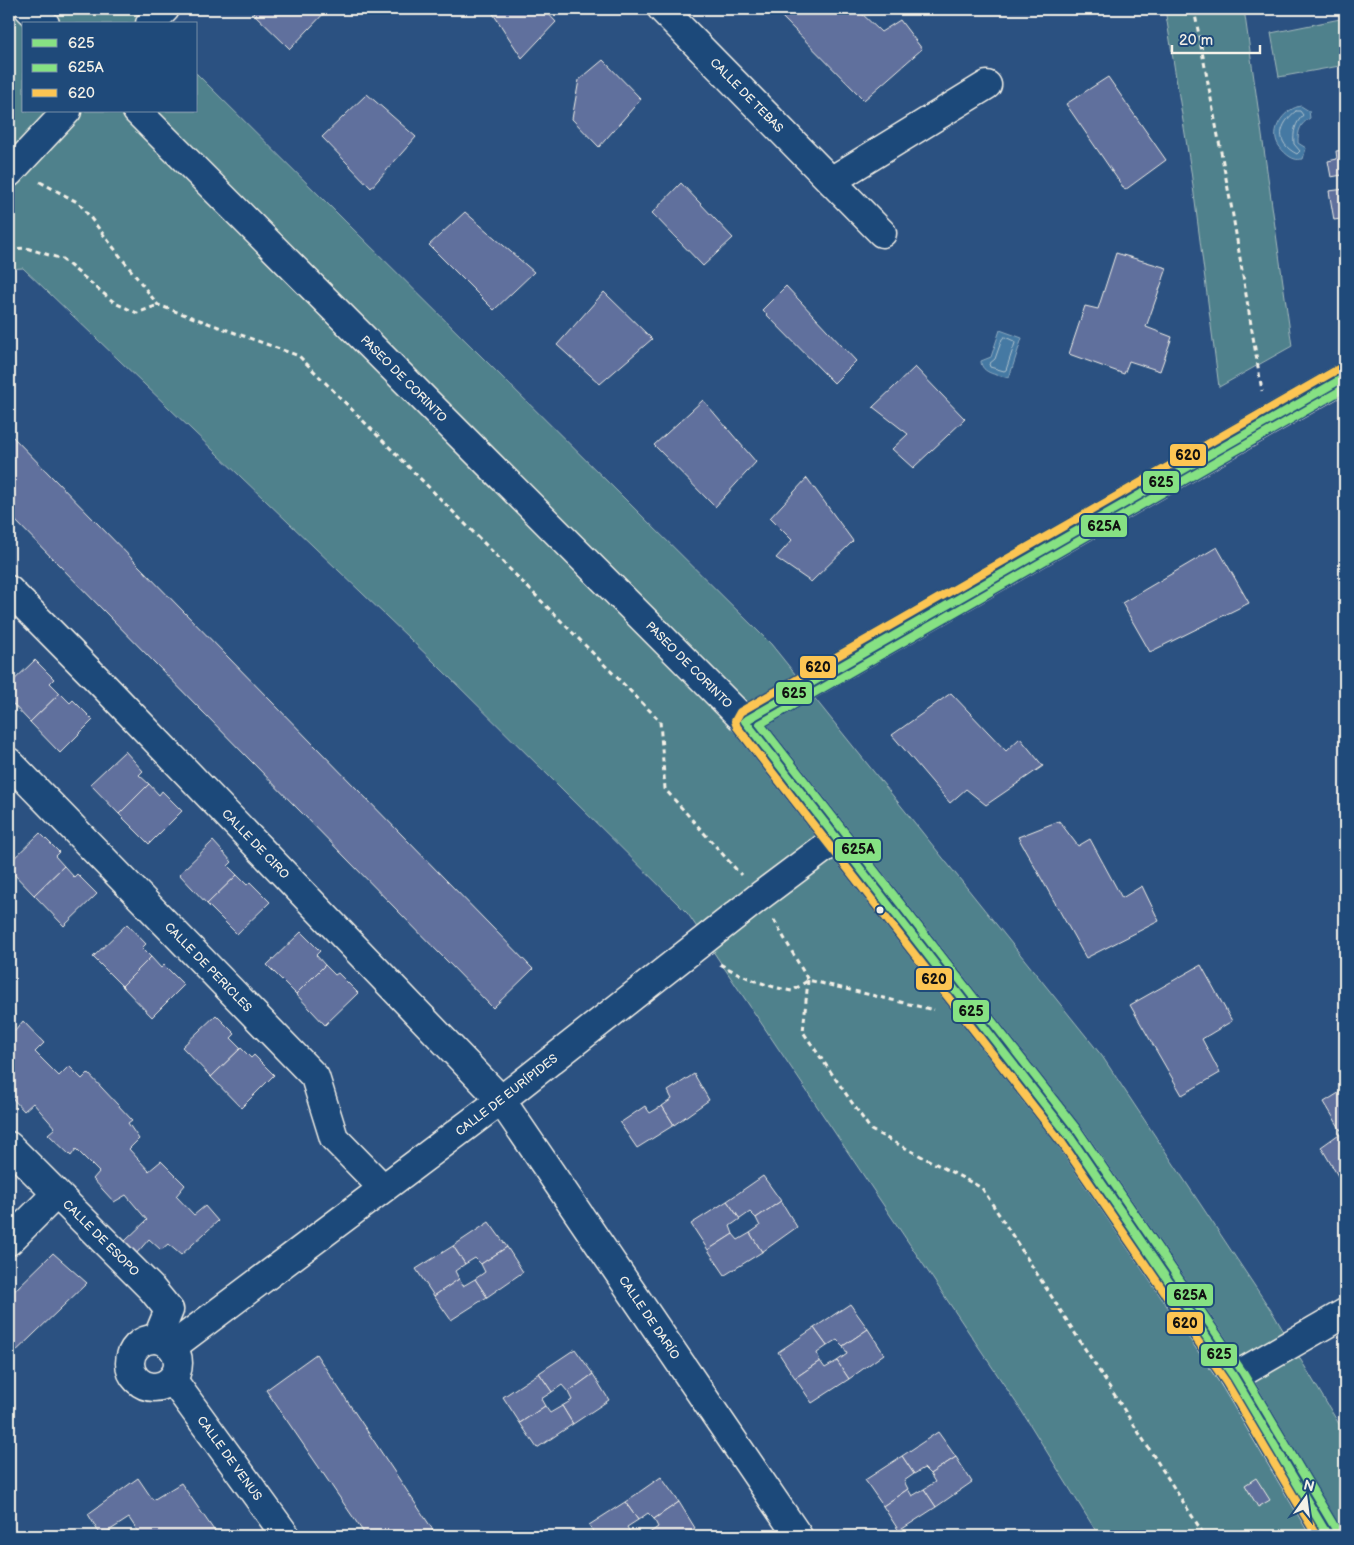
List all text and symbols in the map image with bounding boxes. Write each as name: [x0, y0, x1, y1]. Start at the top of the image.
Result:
legend: [22, 22, 198, 112]
scale bar: [1172, 22, 1259, 54]
text: 20 m: [1179, 31, 1213, 50]
text: 625: [68, 34, 95, 53]
street label: CALLE DE TEBAS: [707, 55, 786, 136]
text: 625A: [68, 58, 105, 77]
text: 620: [68, 84, 95, 103]
street label: PASEO DE CORINTO: [357, 333, 450, 425]
line badge: 620: [1169, 443, 1207, 467]
text: 620: [1175, 447, 1201, 464]
line badge: 625: [1142, 470, 1180, 494]
text: 625: [1149, 474, 1173, 491]
line badge: 625A: [1080, 514, 1128, 538]
text: 625A: [1087, 518, 1121, 535]
street label: PASEO DE CORINTO: [642, 619, 735, 712]
line badge: 620: [799, 655, 837, 679]
text: 620: [805, 659, 831, 676]
line badge: 625: [775, 681, 813, 705]
text: 625: [782, 685, 806, 702]
street label: CALLE DE CIRO: [218, 806, 292, 882]
line badge: 625A: [834, 838, 882, 862]
text: 625A: [841, 841, 875, 858]
unlabelled marker: [875, 905, 885, 915]
street label: CALLE DE PERICLES: [161, 920, 255, 1015]
line badge: 620: [915, 967, 953, 991]
text: 620: [921, 971, 947, 988]
line badge: 625: [952, 999, 990, 1023]
text: 625: [959, 1003, 983, 1020]
street label: CALLE DE EURÍPIDES: [453, 1051, 561, 1139]
street label: CALLE DE ESOPO: [59, 1197, 142, 1280]
street label: CALLE DE DARÍO: [615, 1273, 683, 1363]
line badge: 625A: [1166, 1283, 1214, 1307]
text: 625A: [1173, 1287, 1207, 1304]
line badge: 620: [1166, 1311, 1204, 1335]
text: 620: [1172, 1315, 1198, 1332]
line badge: 625: [1200, 1343, 1238, 1367]
text: 625: [1207, 1346, 1231, 1363]
street label: CALLE DE VENUS: [193, 1413, 265, 1504]
north arrow: [1282, 1472, 1332, 1522]
text: N: [1302, 1476, 1316, 1495]

